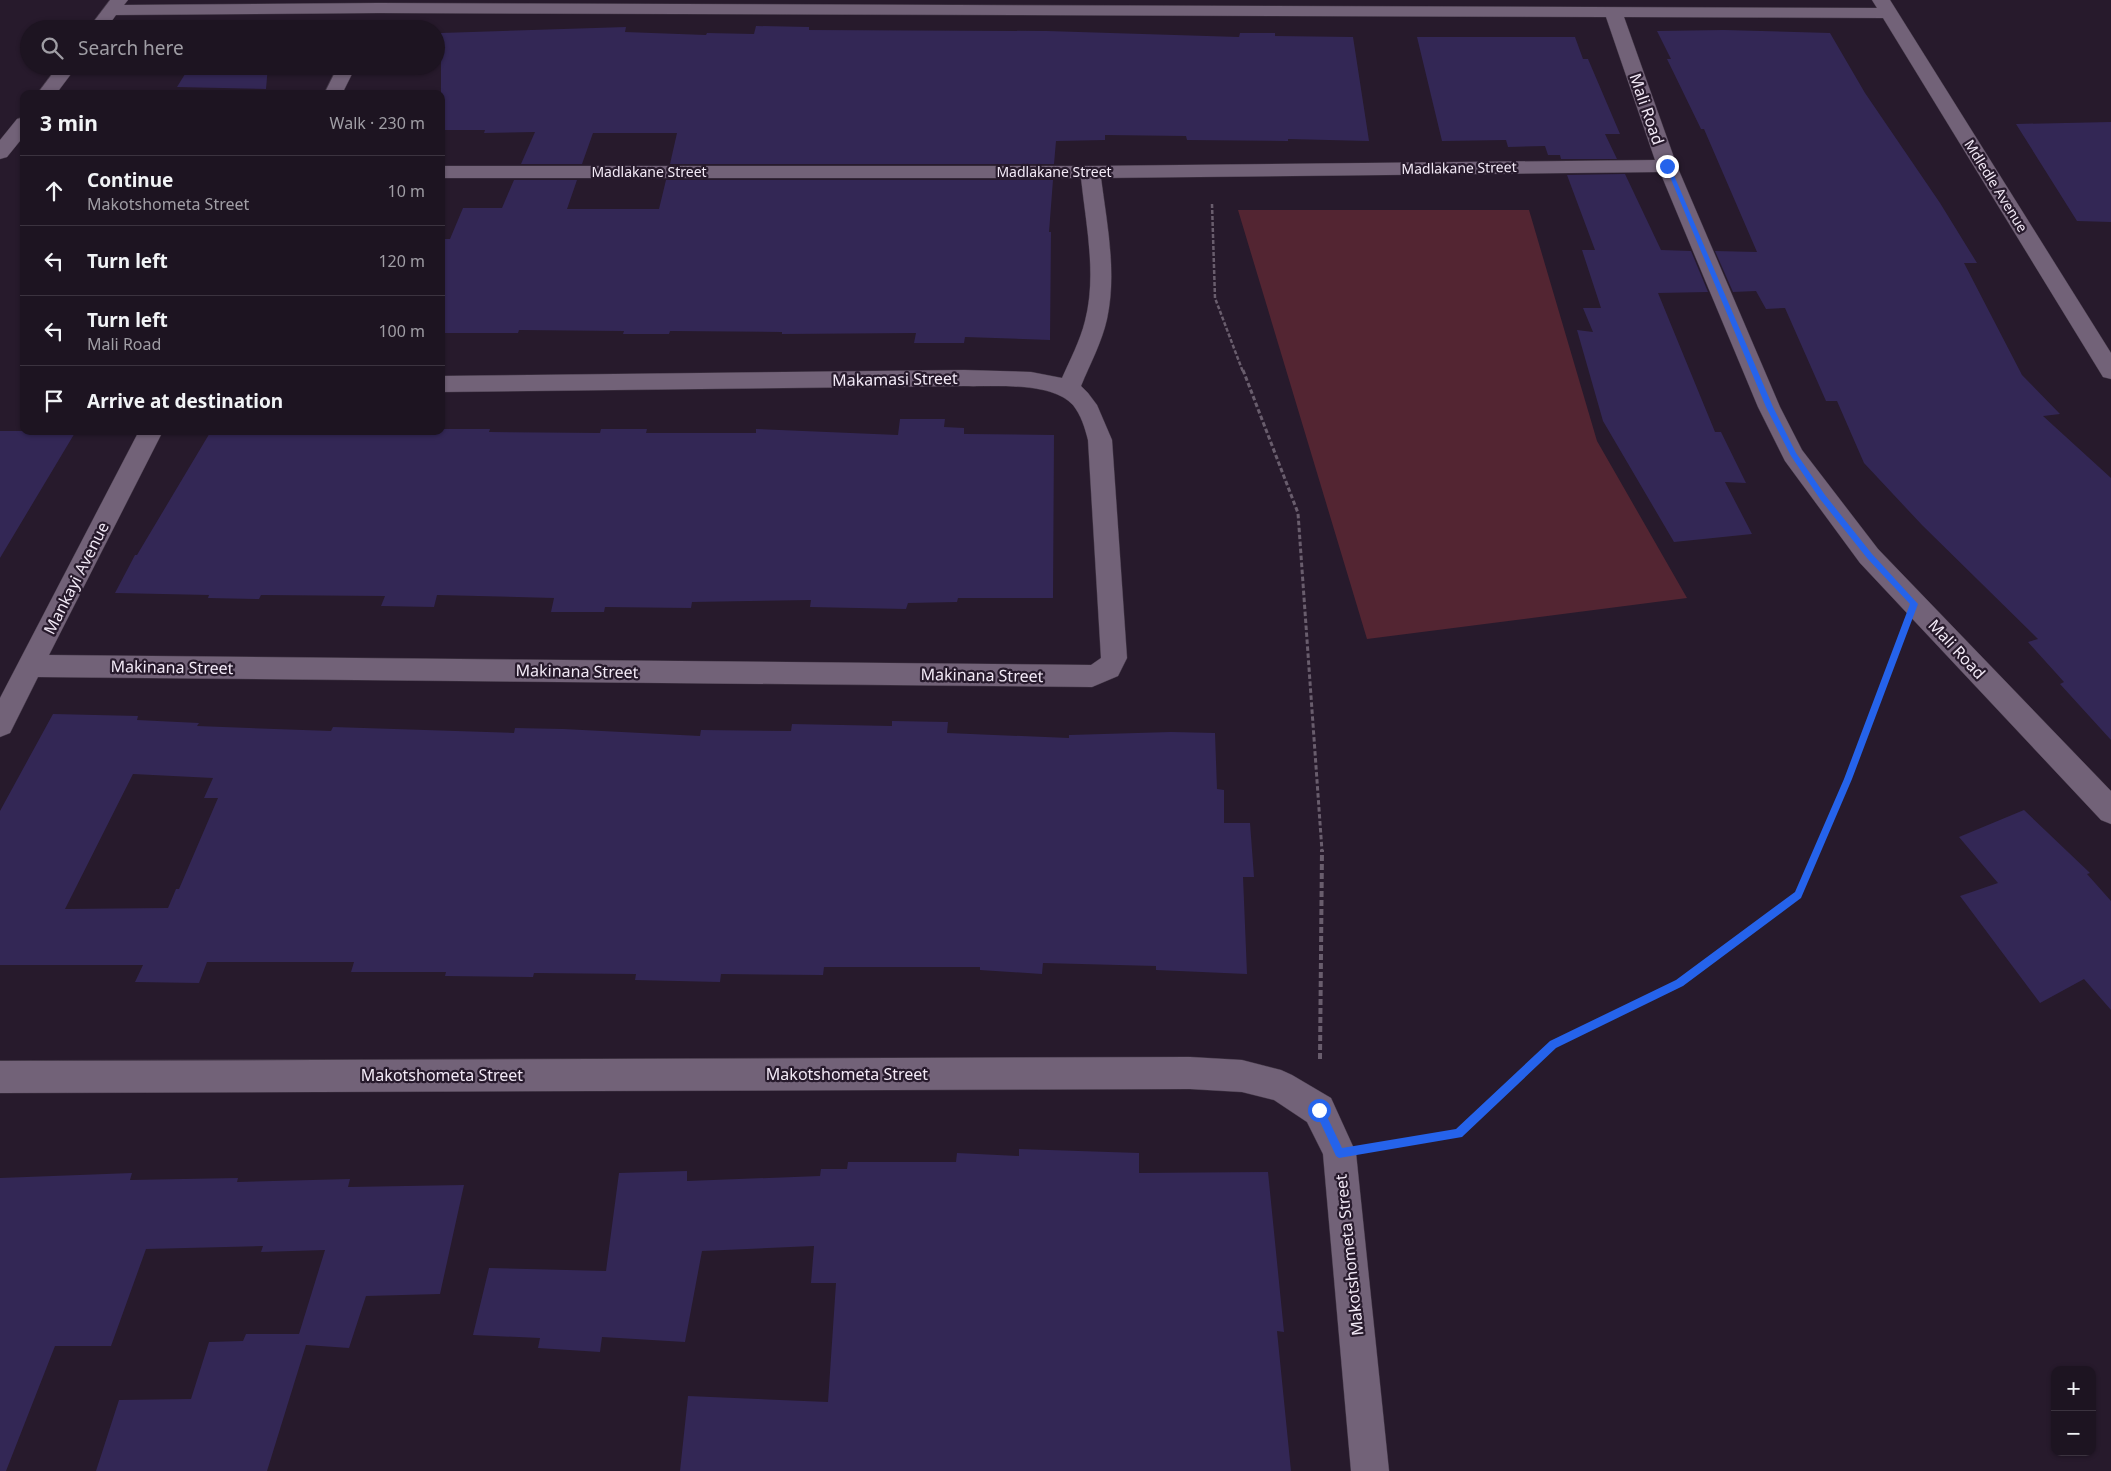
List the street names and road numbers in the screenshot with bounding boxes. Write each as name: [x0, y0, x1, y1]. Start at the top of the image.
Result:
street label: Mali Road: [1624, 70, 1670, 148]
street label: Mdledle Avenue: [1960, 136, 2033, 236]
street label: Madlakane Street: [1401, 157, 1517, 178]
street label: Madlakane Street: [591, 162, 707, 181]
street label: Madlakane Street: [996, 162, 1112, 181]
street label: Makamasi Street: [832, 367, 958, 391]
street label: Mankayi Avenue: [38, 518, 114, 638]
street label: Mali Road: [1924, 614, 1990, 684]
street label: Makinana Street: [110, 655, 234, 679]
street label: Makinana Street: [515, 659, 639, 683]
street label: Makinana Street: [920, 663, 1044, 687]
street label: Makotshometa Street: [766, 1063, 928, 1085]
street label: Makotshometa Street: [361, 1064, 523, 1086]
street label: Makotshometa Street: [1330, 1173, 1368, 1337]

